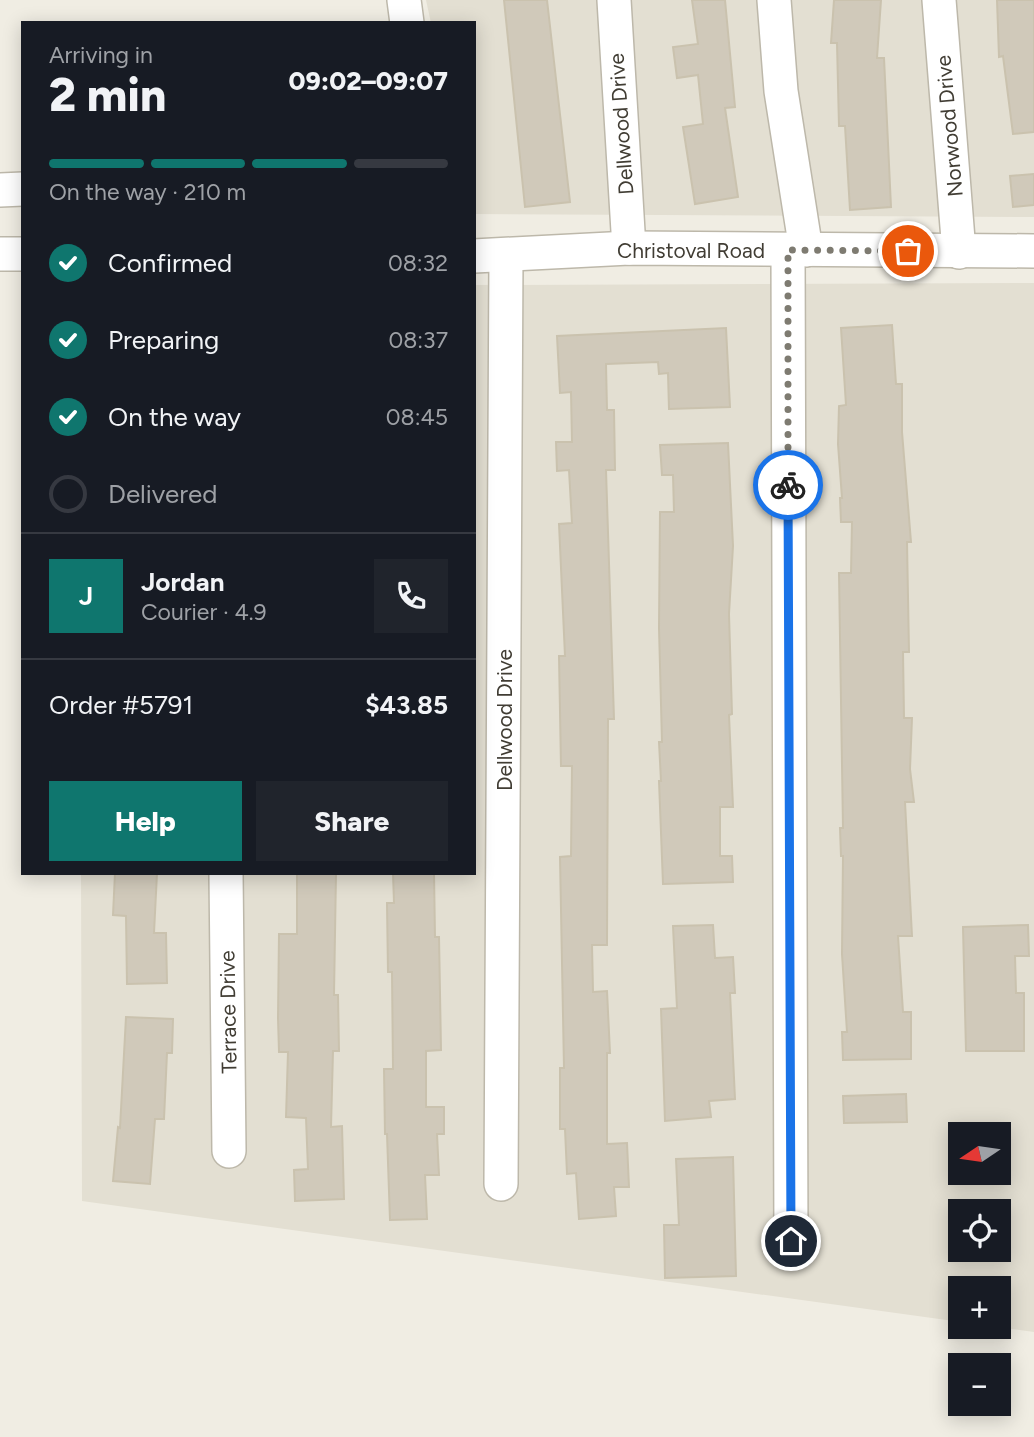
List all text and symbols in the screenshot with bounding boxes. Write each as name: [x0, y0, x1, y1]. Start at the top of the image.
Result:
text: Arriving in: [49, 41, 153, 69]
street label: Dellwood Drive: [604, 52, 638, 196]
street label: Norwood Drive: [930, 54, 968, 198]
text: 09:02–09:07: [289, 65, 448, 97]
text: 2 min: [49, 67, 166, 123]
text: On the way · 210 m: [49, 178, 246, 206]
pin: [878, 221, 938, 281]
icon: bag: [889, 232, 927, 270]
street label: Christoval Road: [617, 238, 765, 263]
icon: check: [49, 244, 87, 282]
text: Confirmed: [108, 247, 232, 279]
text: 08:32: [388, 249, 448, 277]
icon: check: [49, 321, 87, 359]
text: Preparing: [108, 324, 219, 356]
text: 08:37: [388, 326, 448, 354]
icon: check: [49, 398, 87, 436]
text: On the way: [108, 401, 241, 433]
text: 08:45: [386, 403, 448, 431]
courier: [753, 450, 823, 520]
icon: bike: [769, 466, 807, 504]
text: Delivered: [108, 478, 217, 510]
button: phone: [374, 559, 448, 633]
text: Jordan: [141, 566, 224, 598]
text: J: [79, 580, 93, 612]
text: Courier · 4.9: [141, 598, 267, 626]
street label: Dellwood Drive: [492, 649, 517, 791]
text: Order #5791: [49, 689, 193, 721]
text: $43.85: [365, 689, 448, 721]
button: Help: [49, 781, 242, 861]
button: Share: [256, 781, 448, 861]
street label: Terrace Drive: [214, 950, 242, 1074]
north arrow: [948, 1122, 1012, 1185]
map controls: [948, 1122, 1011, 1416]
button: locate: [948, 1199, 1011, 1262]
pin: [761, 1211, 821, 1271]
icon: home: [772, 1222, 810, 1260]
button: +: [948, 1276, 1011, 1339]
button: −: [948, 1353, 1011, 1416]

